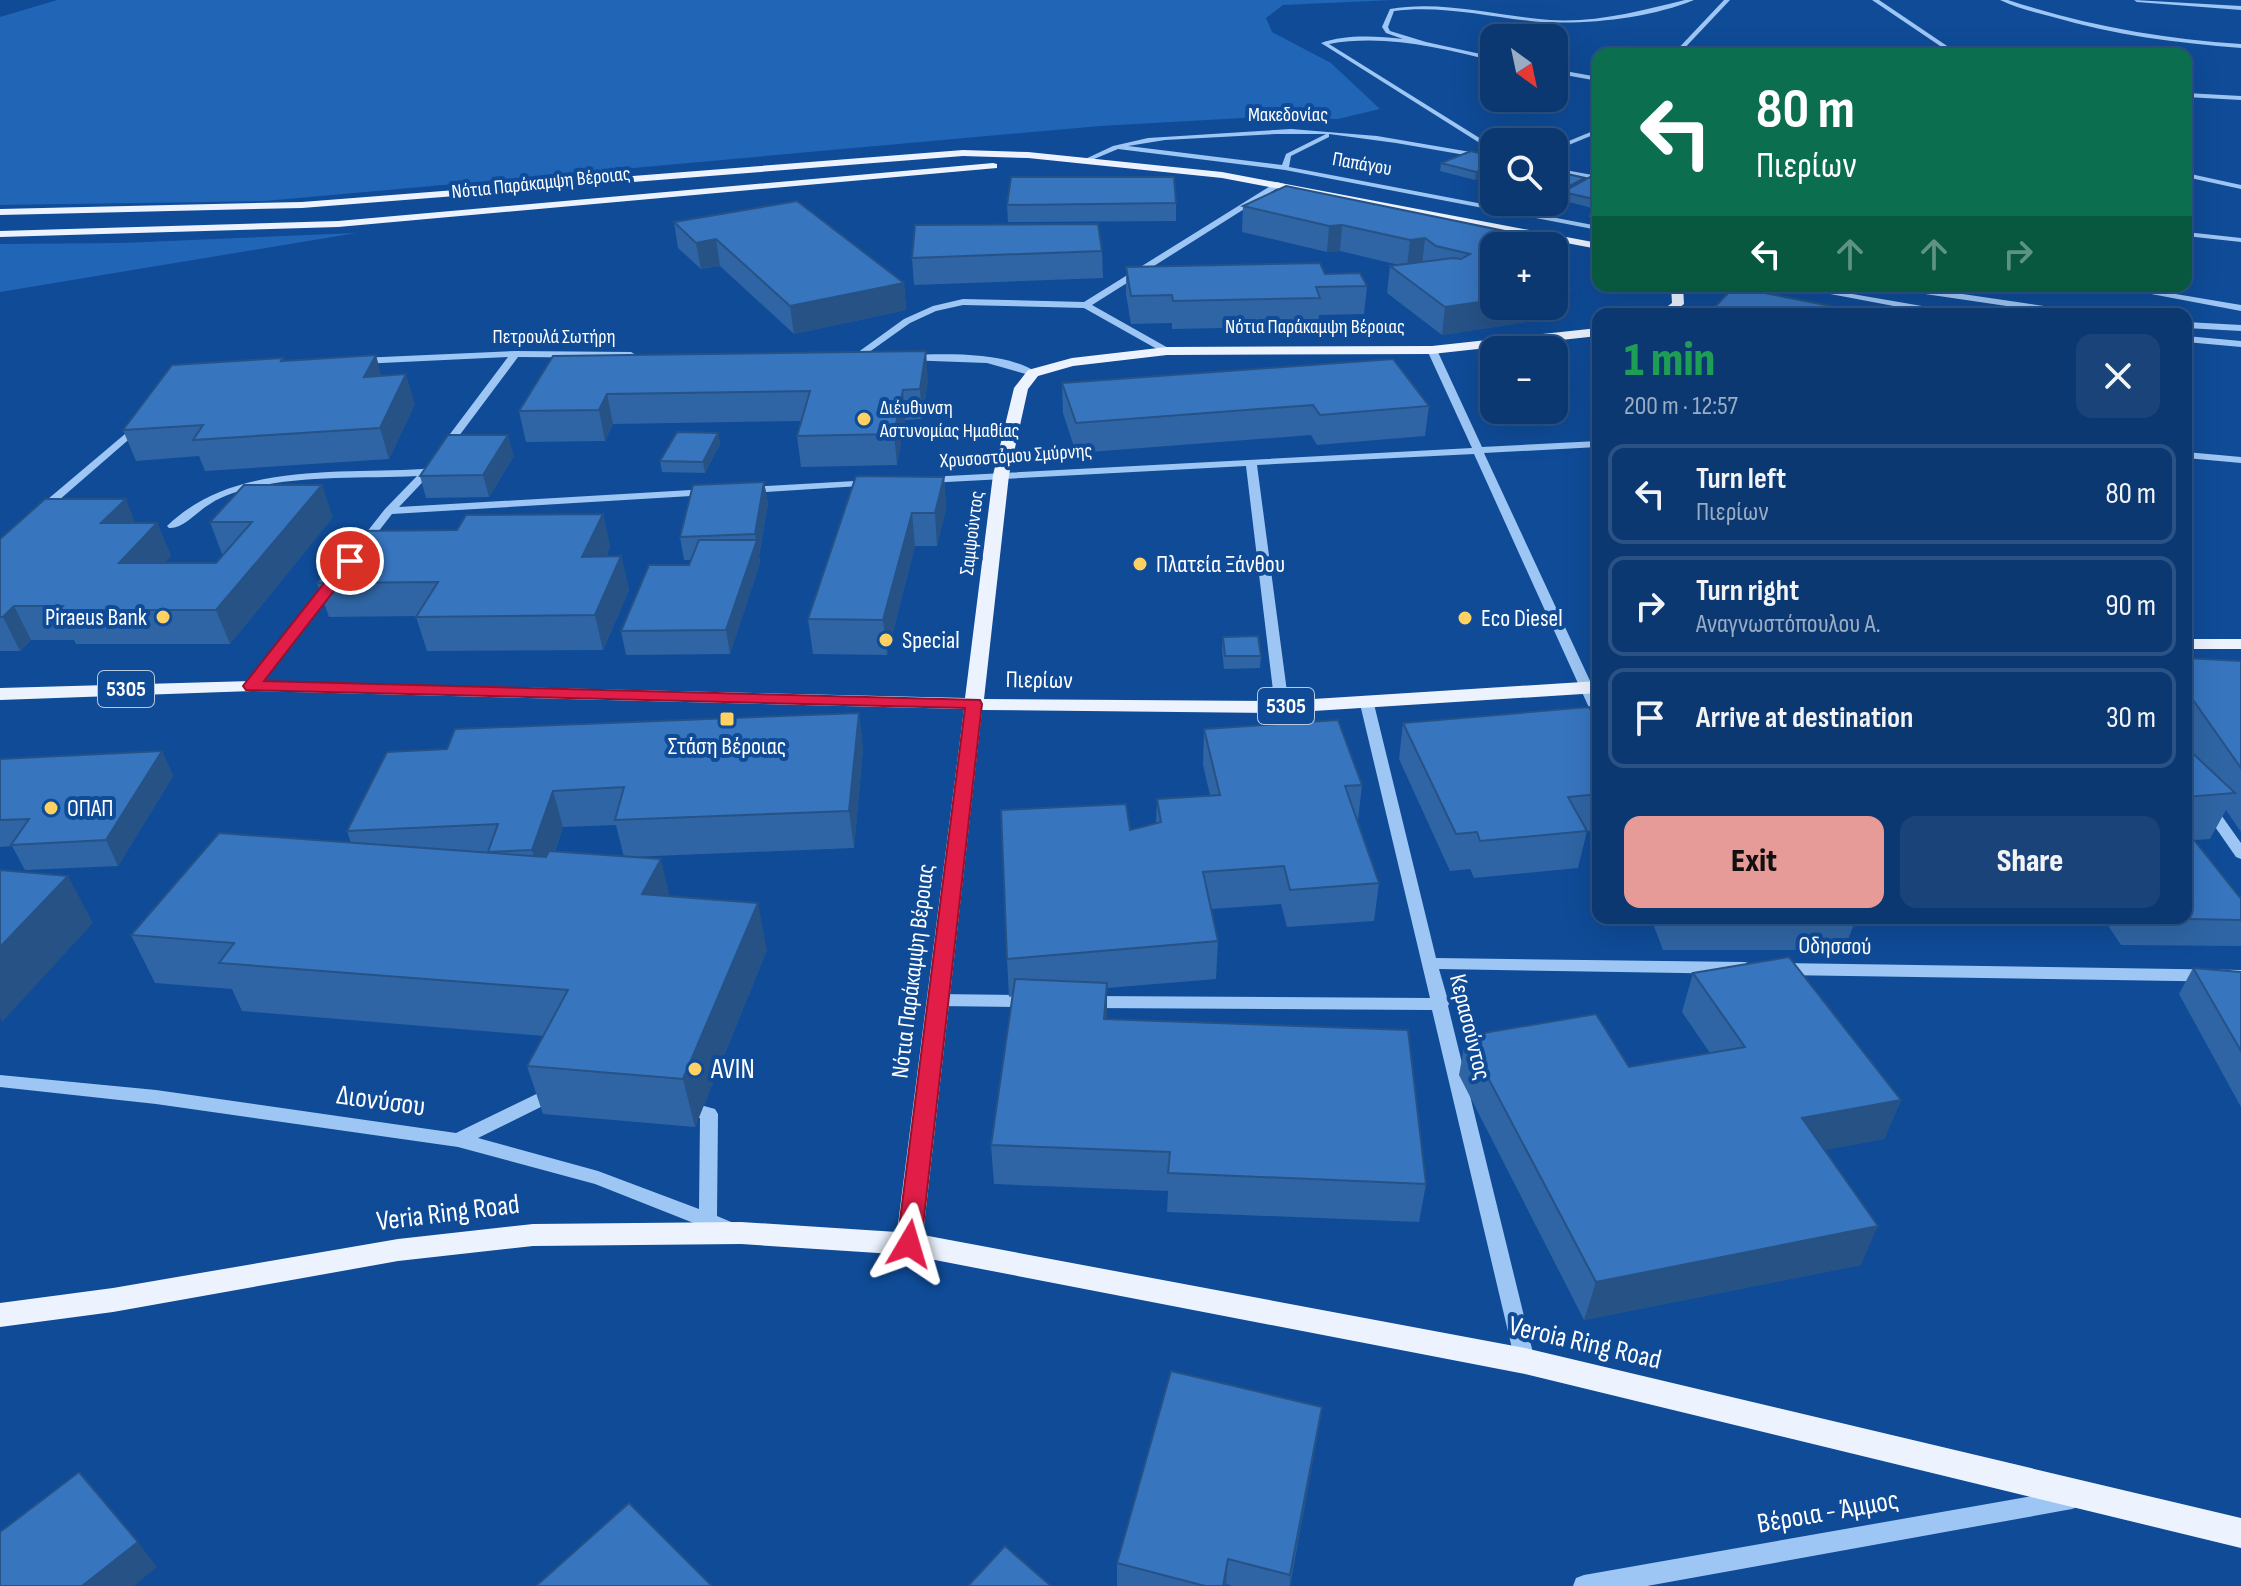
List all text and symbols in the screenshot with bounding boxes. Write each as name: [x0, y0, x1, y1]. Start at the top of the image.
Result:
north arrow: [1480, 24, 1568, 112]
map controls: [1480, 24, 1568, 424]
text: 80 m: [1756, 77, 1855, 144]
icon: left: [1624, 80, 1728, 184]
street label: Μακεδονίας: [1248, 103, 1328, 127]
button: search: [1480, 128, 1568, 216]
text: Πιερίων: [1756, 145, 1856, 188]
street label: Παπάγου: [1330, 147, 1394, 181]
street label: Νότια Παράκαμψη Βέροιας: [450, 162, 632, 204]
button: +: [1480, 232, 1568, 320]
icon: left: [1744, 232, 1788, 276]
icon: ahead: [1828, 232, 1872, 276]
icon: ahead: [1912, 232, 1956, 276]
icon: right: [1996, 232, 2040, 276]
street label: Νότια Παράκαμψη Βέροιας: [1225, 315, 1405, 339]
street label: Πετρουλά Σωτήρη: [493, 325, 615, 349]
text: 1 min: [1624, 332, 1715, 389]
button: close: [2076, 334, 2160, 418]
button: −: [1480, 336, 1568, 424]
text: 200 m · 12:57: [1624, 391, 1738, 422]
place label: Διέυθυνση Αστυνομίας Ημαθίας: [879, 396, 1020, 443]
marker: Διέυθυνση Αστυνομίας Ημαθίας: [855, 410, 873, 428]
street label: Χρυσοστόμου Σμύρνης: [938, 439, 1093, 473]
text: Turn left: [1696, 461, 1786, 497]
icon: left: [1628, 472, 1672, 516]
text: 80 m: [2105, 476, 2156, 512]
street label: Σαμψούντος: [955, 489, 989, 577]
text: Πιερίων: [1696, 497, 1769, 528]
pin: [316, 527, 384, 595]
icon: arrive: [328, 539, 372, 583]
place label: Πλατεία Ξάνθου: [1156, 550, 1285, 579]
marker: Πλατεία Ξάνθου: [1131, 555, 1149, 573]
text: Turn right: [1696, 573, 1799, 609]
icon: right: [1628, 584, 1672, 628]
text: 90 m: [2105, 588, 2156, 624]
place label: Piraeus Bank: [45, 603, 147, 632]
place label: Eco Diesel: [1481, 604, 1563, 633]
marker: Piraeus Bank: [154, 608, 172, 626]
marker: Eco Diesel: [1456, 609, 1474, 627]
text: Αναγνωστόπουλου Α.: [1696, 609, 1881, 640]
place label: Special: [902, 626, 960, 655]
marker: Special: [877, 631, 895, 649]
street label: Πιερίων: [1005, 665, 1073, 695]
road number: 5305: [98, 671, 154, 707]
road number: 5305: [1258, 688, 1314, 724]
icon: arrive: [1628, 696, 1672, 740]
text: Arrive at destination: [1696, 700, 1913, 736]
text: 30 m: [2106, 700, 2156, 736]
marker: Στάση Βέροιας: [718, 710, 736, 728]
place label: Στάση Βέροιας: [668, 732, 786, 761]
place label: ΟΠΑΠ: [67, 794, 113, 823]
marker: ΟΠΑΠ: [42, 799, 60, 817]
button: Exit: [1624, 816, 1884, 908]
button: Share: [1900, 816, 2160, 908]
street label: Νότια Παράκαμψη Βέροιας: [885, 862, 941, 1080]
street label: Οδησσού: [1798, 931, 1872, 961]
street label: Κερασούντος: [1443, 971, 1497, 1083]
place label: AVIN: [710, 1053, 755, 1086]
marker: AVIN: [686, 1060, 704, 1078]
street label: Διονύσου: [335, 1078, 427, 1124]
street label: Veria Ring Road: [375, 1188, 521, 1238]
position arrow: [867, 1202, 951, 1286]
street label: Verοia Ring Road: [1506, 1309, 1664, 1377]
street label: Βέροια - Άμμος: [1755, 1483, 1901, 1541]

